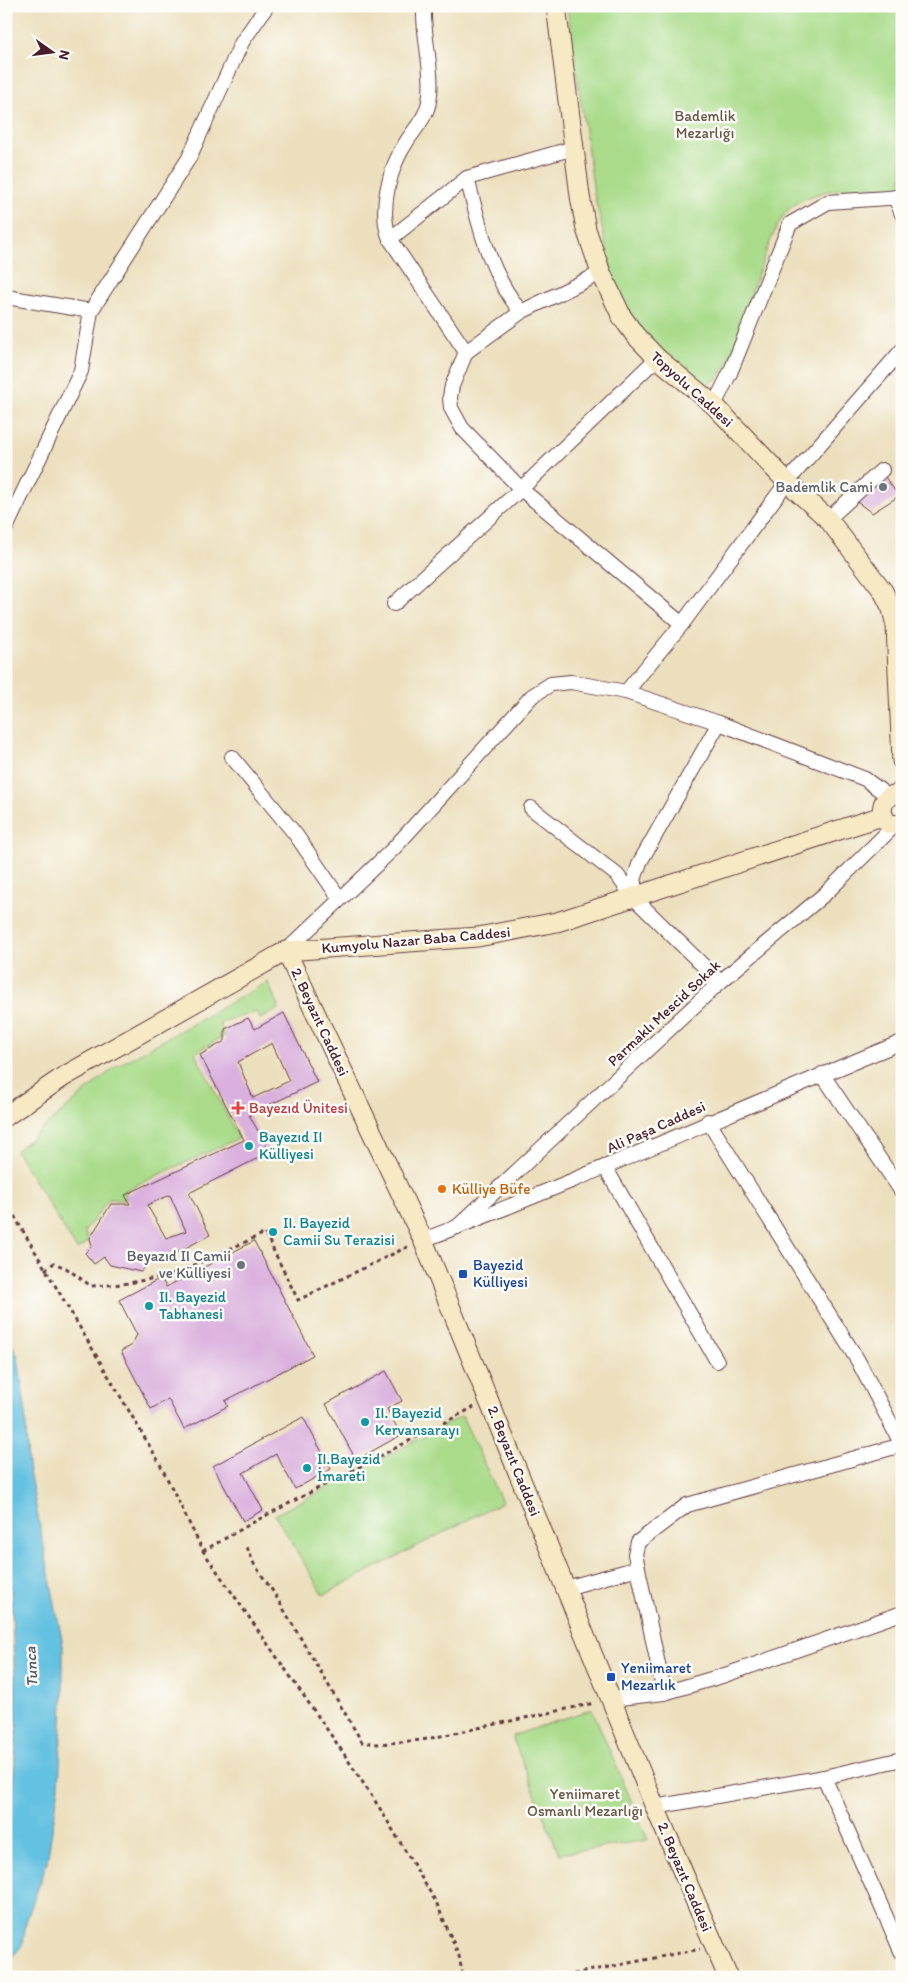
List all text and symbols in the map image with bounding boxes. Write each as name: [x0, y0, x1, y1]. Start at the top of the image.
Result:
north arrow: [28, 28, 78, 78]
text: N: [55, 48, 74, 62]
park label: Bademlik Mezarlığı: [675, 107, 736, 142]
street label: Topyolu Caddesi: [647, 347, 737, 431]
place label: Bademlik Cami: [775, 478, 873, 496]
marker: Bademlik Cami: [877, 481, 889, 493]
street label: Kumyolu Nazar Baba Caddesi: [321, 923, 511, 957]
street label: Parmaklı Mescid Sokak: [604, 956, 724, 1070]
street label: 2. Beyazıt Caddesi: [287, 965, 353, 1079]
street label: Ali Paşa Caddesi: [604, 1097, 708, 1157]
place label: Bayezıd Ünitesi: [249, 1099, 348, 1117]
marker: Bayezıd Ünitesi: [231, 1101, 245, 1115]
place label: Bayezıd II Külliyesi: [259, 1128, 322, 1163]
marker: Bayezıd II Külliyesi: [243, 1140, 255, 1152]
place label: Külliye Büfe: [452, 1180, 531, 1198]
marker: Külliye Büfe: [436, 1183, 448, 1195]
place label: II. Bayezid Camii Su Terazisi: [283, 1214, 395, 1249]
marker: II. Bayezid Camii Su Terazisi: [267, 1226, 279, 1238]
place label: Beyazıd II Camii ve Külliyesi: [127, 1247, 231, 1282]
place label: Bayezid Külliyesi: [473, 1256, 528, 1291]
marker: Beyazıd II Camii ve Külliyesi: [235, 1259, 247, 1271]
marker: Bayezid Külliyesi: [457, 1268, 469, 1280]
place label: II. Bayezid Tabhanesi: [159, 1288, 226, 1323]
marker: II. Bayezid Tabhanesi: [143, 1300, 155, 1312]
street label: 2. Beyazıt Caddesi: [484, 1403, 544, 1519]
place label: II. Bayezid Kervansarayı: [375, 1404, 459, 1439]
marker: II. Bayezid Kervansarayı: [359, 1416, 371, 1428]
place label: II.Bayezid İmareti: [317, 1450, 381, 1485]
marker: II.Bayezid İmareti: [301, 1462, 313, 1474]
water label: Tunca: [20, 1645, 42, 1688]
place label: Yeniimaret Mezarlık: [621, 1659, 692, 1694]
marker: Yeniimaret Mezarlık: [605, 1671, 617, 1683]
park label: Yeniimaret Osmanlı Mezarlığı: [527, 1785, 643, 1820]
street label: 2. Beyazıt Caddesi: [654, 1820, 716, 1934]

